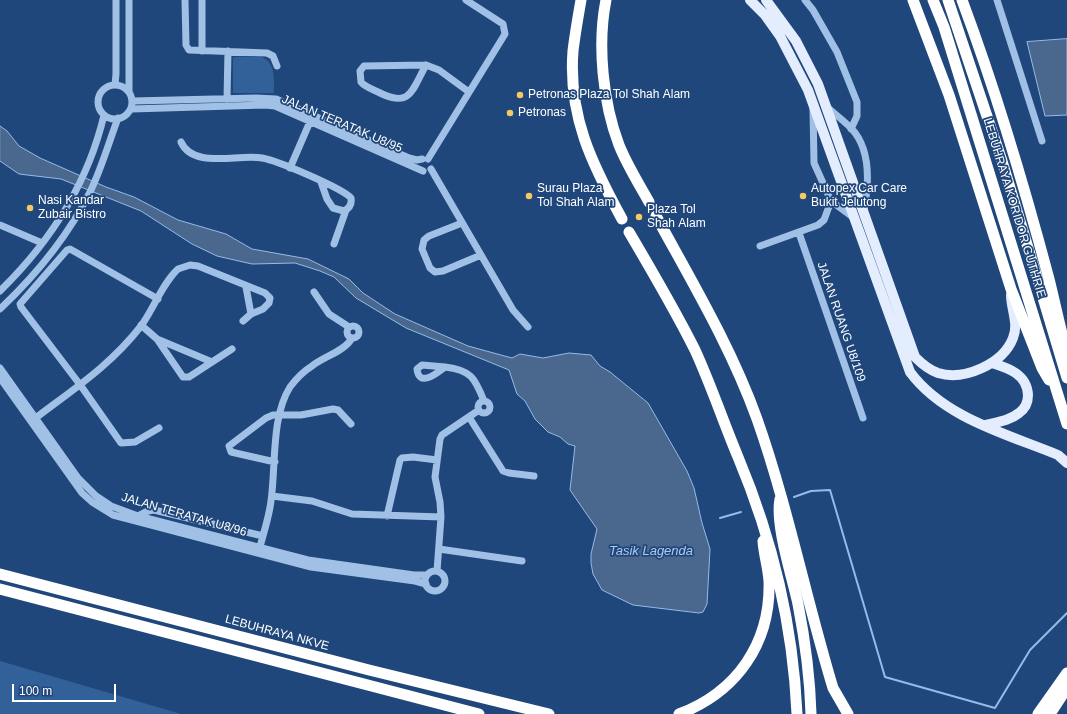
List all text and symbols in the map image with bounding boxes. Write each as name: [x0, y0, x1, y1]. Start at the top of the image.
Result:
place label: Petronas Plaza Tol Shah Alam: [528, 88, 690, 102]
marker: Petronas Plaza Tol Shah Alam: [515, 90, 525, 100]
street label: JALAN TERATAK U8/95: [280, 92, 404, 156]
place label: Petronas: [518, 106, 566, 120]
marker: Petronas: [505, 108, 515, 118]
street label: LEBUHRAYA KORIDOR GUTHRIE: [980, 116, 1048, 300]
place label: Surau Plaza Tol Shah Alam: [537, 182, 614, 210]
place label: Autopex Car Care Bukit Jelutong: [811, 182, 907, 210]
marker: Surau Plaza Tol Shah Alam: [524, 191, 534, 201]
marker: Autopex Car Care Bukit Jelutong: [798, 191, 808, 201]
place label: Nasi Kandar Zubair Bistro: [38, 194, 106, 222]
marker: Nasi Kandar Zubair Bistro: [25, 203, 35, 213]
place label: Plaza Tol Shah Alam: [647, 203, 706, 231]
marker: Plaza Tol Shah Alam: [634, 212, 644, 222]
street label: JALAN RUANG U8/109: [814, 260, 868, 384]
street label: JALAN TERATAK U8/96: [120, 490, 248, 540]
water label: Tasik Lagenda: [609, 543, 693, 559]
street label: LEBUHRAYA NKVE: [223, 612, 331, 654]
scale bar: [14, 676, 118, 702]
text: 100 m: [19, 684, 52, 698]

